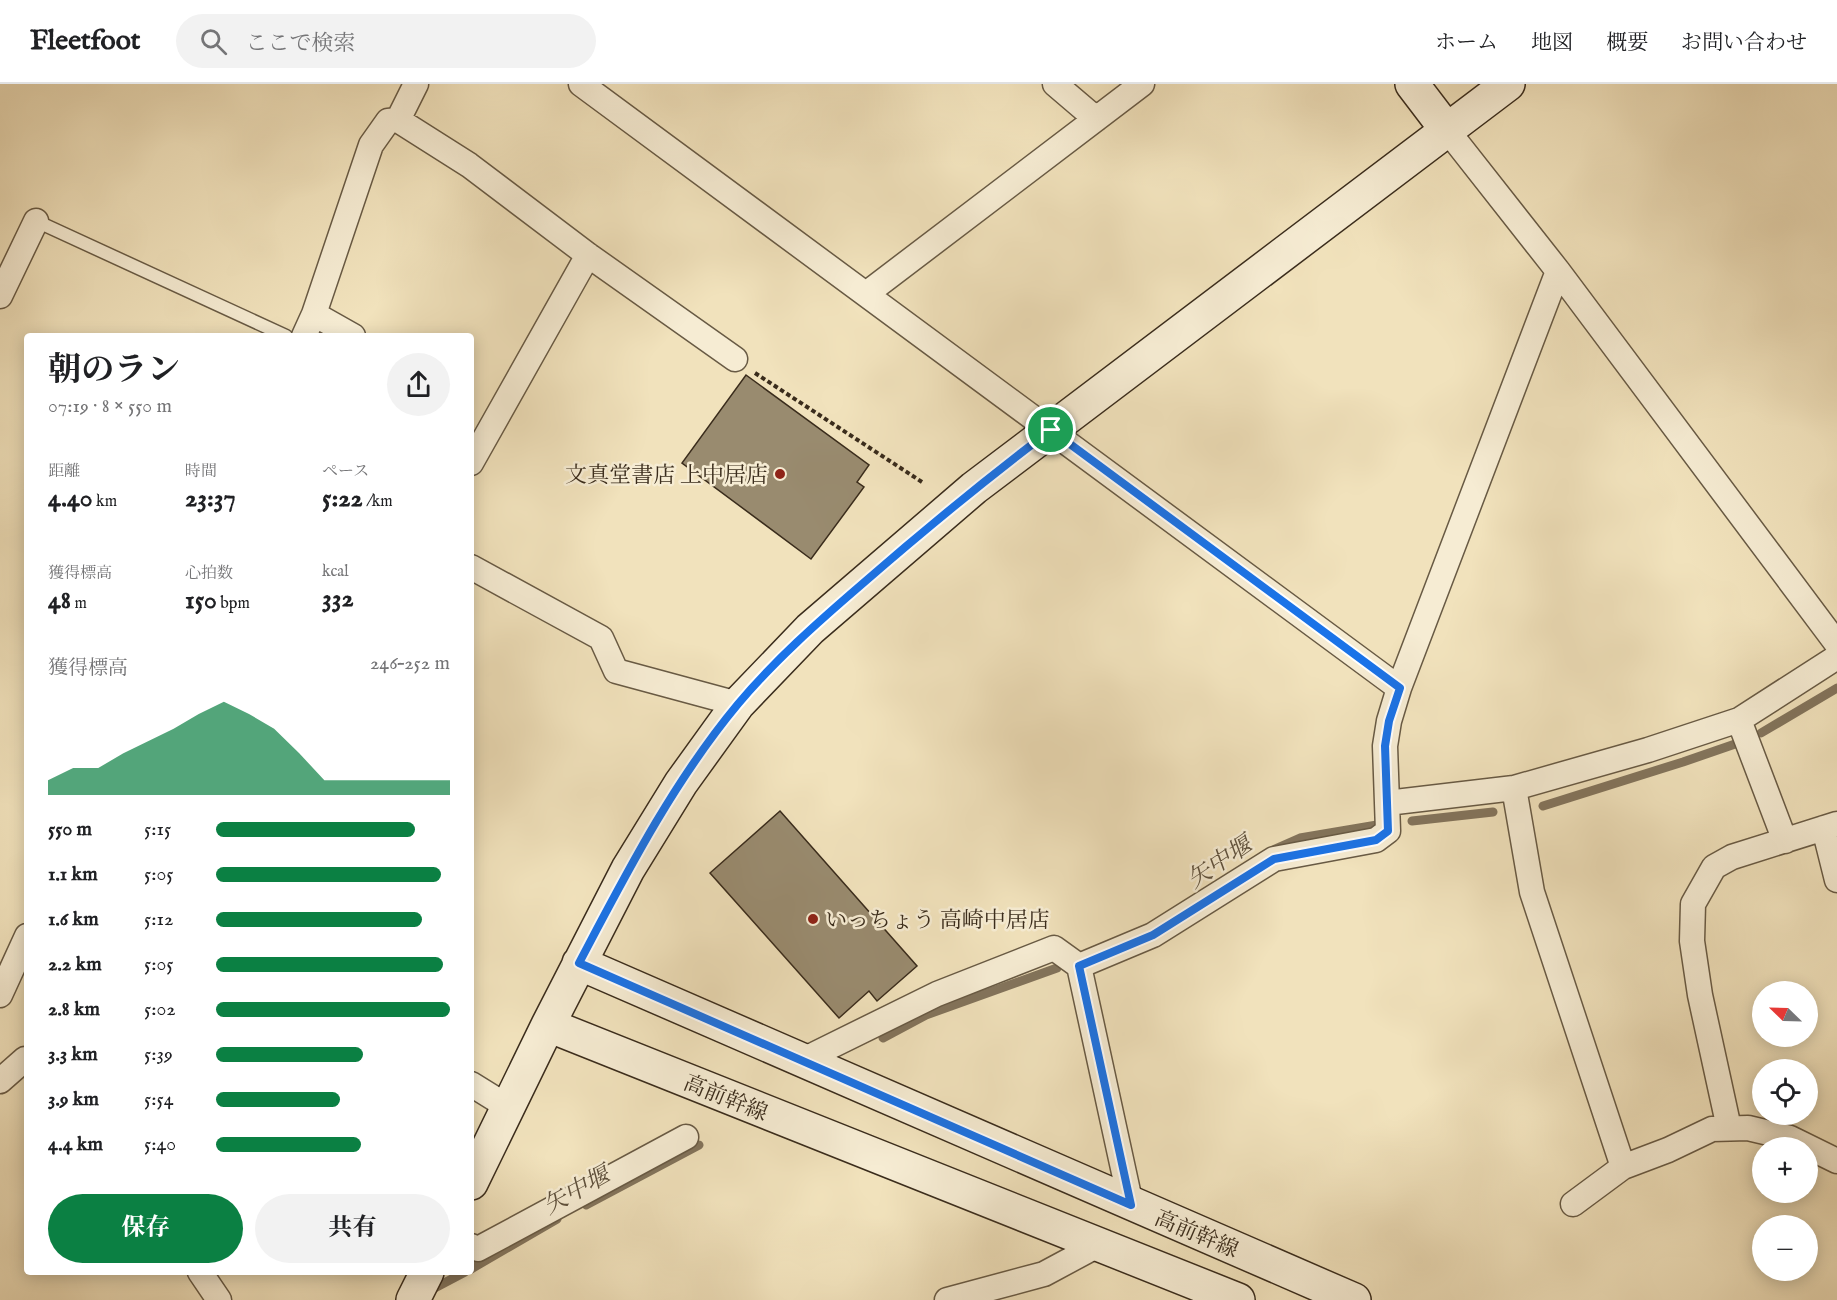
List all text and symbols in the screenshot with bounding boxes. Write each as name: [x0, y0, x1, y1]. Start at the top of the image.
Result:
search box: [176, 14, 596, 68]
text: Fleetfoot: [30, 24, 140, 59]
icon: search: [197, 25, 230, 58]
text: ここで検索: [245, 30, 355, 58]
text: ホーム: [1435, 30, 1498, 57]
text: 地図: [1531, 30, 1573, 57]
text: 概要: [1606, 30, 1648, 57]
text: お問い合わせ: [1681, 30, 1807, 57]
text: 朝のラン: [48, 350, 180, 392]
button: share: [387, 353, 450, 416]
text: 07:19 · 8 × 550 m: [48, 394, 172, 419]
pin: [1025, 404, 1076, 455]
icon: arrive: [1034, 413, 1067, 446]
text: 距離: [48, 462, 80, 482]
text: 時間: [185, 462, 217, 482]
text: ペース: [322, 462, 369, 482]
place label: 文真堂書店 上中居店: [565, 462, 768, 490]
marker: 文真堂書店 上中居店: [773, 467, 787, 481]
text: 4.40: [48, 482, 93, 515]
text: 23:37: [185, 482, 236, 515]
text: 5:22: [322, 482, 363, 515]
text: km: [93, 492, 117, 512]
text: /km: [363, 492, 393, 512]
text: kcal: [322, 562, 349, 582]
text: 獲得標高: [48, 564, 112, 584]
text: 心拍数: [185, 564, 233, 584]
text: 332: [322, 582, 354, 615]
text: 48: [48, 584, 71, 617]
text: 150: [185, 584, 217, 617]
text: m: [71, 594, 87, 614]
text: bpm: [217, 594, 250, 614]
text: 246–252 m: [370, 651, 450, 676]
text: 獲得標高: [48, 656, 128, 681]
text: 550 m: [48, 817, 92, 842]
text: 5:15: [144, 817, 171, 842]
water label: 矢中堰: [1181, 828, 1262, 896]
text: 1.1 km: [48, 862, 98, 887]
text: 5:05: [144, 862, 174, 887]
text: 1.6 km: [48, 907, 99, 932]
text: 5:12: [144, 907, 173, 932]
place label: いっちょう 高崎中居店: [825, 907, 1050, 935]
marker: いっちょう 高崎中居店: [806, 912, 820, 926]
text: 2.2 km: [48, 952, 102, 977]
text: 5:05: [144, 952, 174, 977]
north arrow: [1752, 981, 1818, 1047]
map controls: [1752, 981, 1818, 1281]
text: 2.8 km: [48, 997, 100, 1022]
text: 5:02: [144, 997, 176, 1022]
text: 3.3 km: [48, 1042, 98, 1067]
text: 5:39: [144, 1042, 173, 1067]
button: locate: [1752, 1059, 1818, 1125]
street label: 高前幹線: [679, 1069, 771, 1128]
text: 3.9 km: [48, 1087, 99, 1112]
text: 5:54: [144, 1087, 173, 1112]
text: 4.4 km: [48, 1132, 103, 1157]
text: 5:40: [144, 1132, 176, 1157]
button: +: [1752, 1137, 1818, 1203]
water label: 矢中堰: [538, 1158, 619, 1222]
button: 保存: [48, 1194, 243, 1263]
button: 共有: [255, 1194, 450, 1263]
street label: 高前幹線: [1150, 1205, 1242, 1265]
button: −: [1752, 1215, 1818, 1281]

